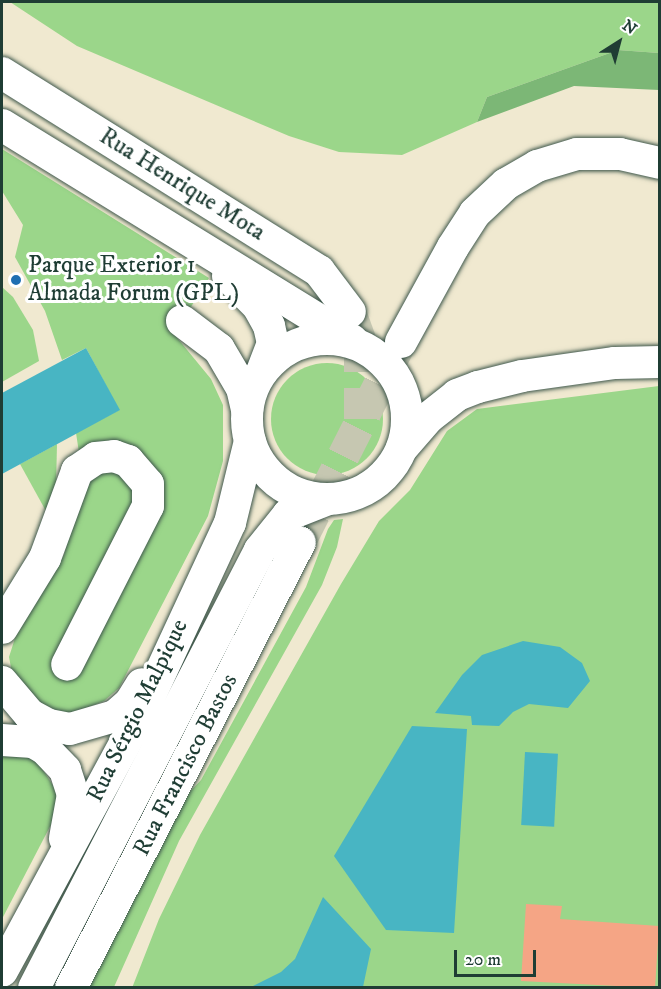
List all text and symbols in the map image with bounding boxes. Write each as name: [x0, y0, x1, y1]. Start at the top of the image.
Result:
north arrow: [589, 12, 649, 72]
text: N: [618, 15, 641, 39]
street label: Rua Henrique Mota: [94, 122, 270, 248]
place label: Parque Exterior 1 Almada Forum (GPL): [28, 252, 239, 308]
marker: Parque Exterior 1 Almada Forum (GPL): [9, 273, 23, 287]
street label: Rua Sérgio Malpique: [81, 615, 195, 807]
street label: Rua Francisco Bastos: [128, 669, 244, 861]
scale bar: [457, 938, 540, 976]
text: 20 m: [465, 949, 501, 971]

